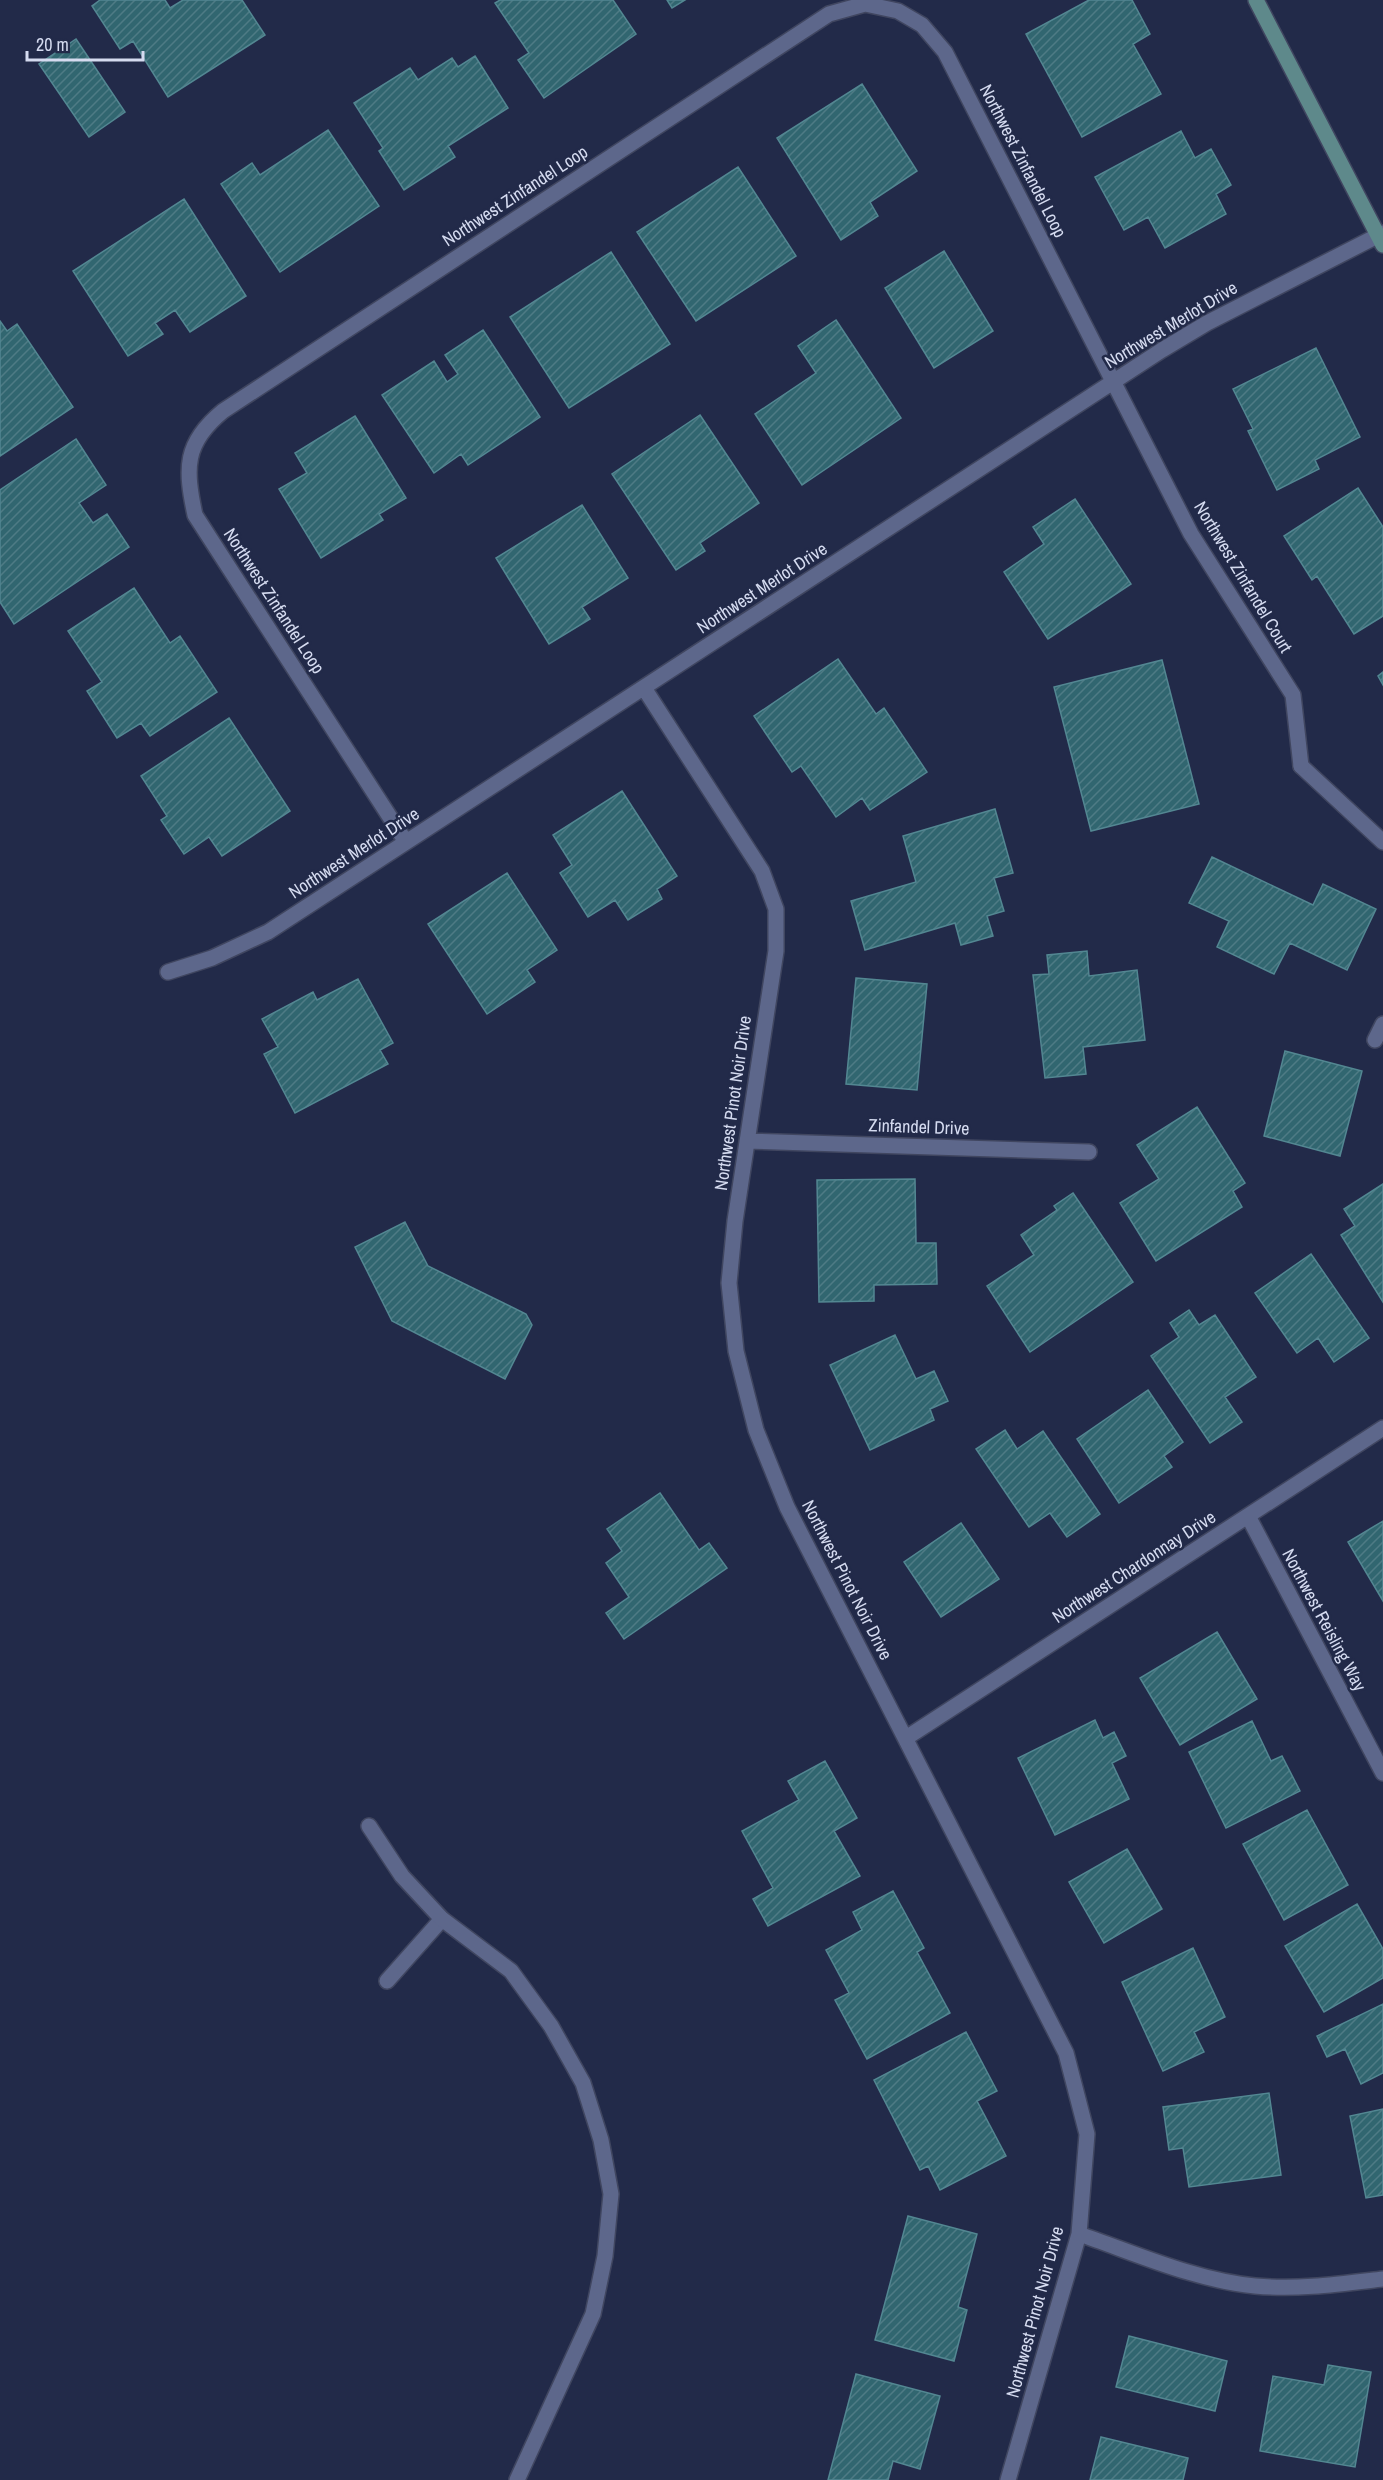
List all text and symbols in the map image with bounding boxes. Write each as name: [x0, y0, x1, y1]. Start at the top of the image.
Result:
scale bar: [27, 24, 142, 62]
text: 20 m: [36, 32, 69, 57]
street label: Northwest Zinfandel Loop: [974, 80, 1073, 242]
street label: Northwest Zinfandel Loop: [437, 139, 592, 252]
street label: Northwest Merlot Drive: [1100, 275, 1242, 374]
street label: Northwest Zinfandel Court: [1188, 496, 1299, 657]
street label: Northwest Zinfandel Loop: [218, 523, 331, 678]
street label: Northwest Merlot Drive: [692, 536, 832, 639]
street label: Northwest Merlot Drive: [284, 801, 424, 904]
street label: Northwest Pinot Noir Drive: [708, 1014, 757, 1192]
street label: Zinfandel Drive: [868, 1112, 970, 1141]
street label: Northwest Pinot Noir Drive: [796, 1496, 899, 1664]
street label: Northwest Chardonnay Drive: [1047, 1504, 1220, 1629]
street label: Northwest Reisling Way: [1276, 1544, 1373, 1696]
street label: Northwest Pinot Noir Drive: [1000, 2223, 1069, 2400]

